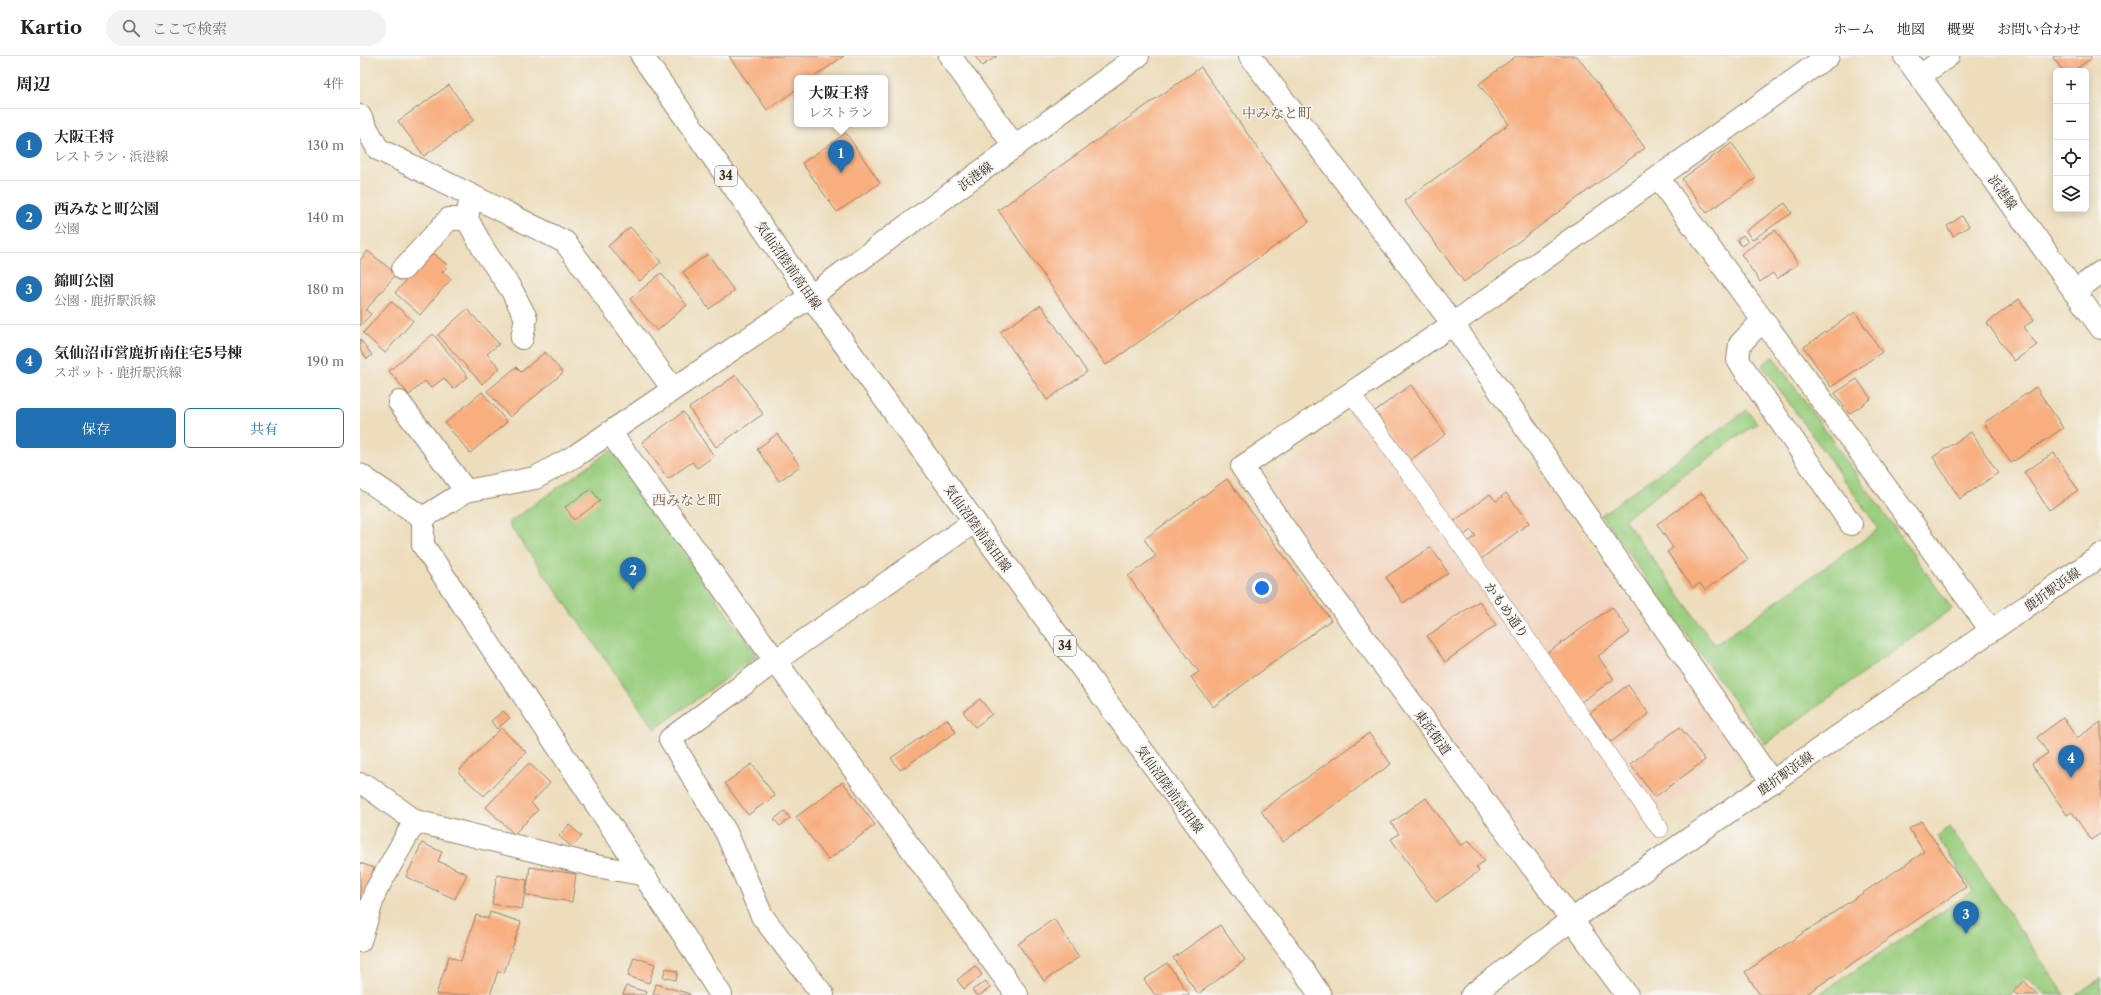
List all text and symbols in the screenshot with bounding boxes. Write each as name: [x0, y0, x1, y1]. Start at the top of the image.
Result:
search box: [106, 10, 386, 46]
text: Kartio: [20, 16, 82, 39]
icon: search: [120, 17, 142, 39]
text: ここで検索: [152, 19, 227, 38]
text: ホーム: [1833, 20, 1875, 38]
text: 地図: [1897, 20, 1925, 38]
text: 概要: [1947, 20, 1975, 38]
text: お問い合わせ: [1997, 20, 2081, 38]
map controls: [2053, 68, 2089, 212]
button: +: [2053, 68, 2089, 104]
text: 周辺: [16, 74, 50, 94]
text: 4件: [323, 75, 344, 91]
popup: [794, 75, 888, 127]
text: 大阪王将: [809, 83, 869, 102]
text: レストラン: [809, 104, 873, 120]
district label: 中みなと町: [1242, 104, 1312, 122]
button: −: [2053, 104, 2089, 140]
text: 大阪王将: [54, 127, 114, 146]
text: 1: [26, 137, 32, 153]
text: 130 m: [308, 137, 344, 153]
pin: 1: [828, 140, 854, 173]
button: locate: [2053, 140, 2089, 176]
text: レストラン · 浜港線: [54, 148, 168, 164]
street label: 浜港線: [955, 158, 995, 194]
road number: 34: [715, 166, 737, 186]
street label: 浜港線: [1985, 172, 2021, 212]
button: layers: [2053, 176, 2089, 212]
text: 西みなと町公園: [54, 199, 159, 218]
text: 2: [25, 209, 33, 225]
text: 140 m: [307, 209, 344, 225]
street label: 気仙沼陸前高田線: [753, 218, 825, 312]
text: 公園: [54, 220, 80, 236]
text: 錦町公園: [54, 271, 114, 290]
text: 3: [25, 281, 33, 297]
text: 180 m: [307, 281, 344, 297]
text: 公園 · 鹿折駅浜線: [54, 292, 156, 308]
text: 気仙沼市営鹿折南住宅5号棟: [54, 343, 242, 362]
text: 4: [25, 353, 33, 369]
text: 190 m: [307, 353, 344, 369]
text: スポット · 鹿折駅浜線: [54, 364, 182, 380]
button: 保存: [16, 408, 176, 448]
button: 共有: [184, 408, 344, 448]
street label: 気仙沼陸前高田線: [941, 481, 1015, 575]
district label: 西みなと町: [652, 491, 722, 509]
pin: 2: [620, 557, 646, 590]
street label: 鹿折駅浜線: [2021, 564, 2083, 614]
your location: [1252, 578, 1272, 598]
street label: かもめ通り: [1482, 579, 1532, 641]
road number: 34: [1054, 636, 1076, 656]
street label: 東浜街道: [1411, 706, 1455, 758]
street label: 気仙沼陸前高田線: [1133, 742, 1207, 836]
pin: 4: [2058, 745, 2084, 778]
street label: 鹿折駅浜線: [1754, 748, 1816, 798]
pin: 3: [1953, 901, 1979, 934]

